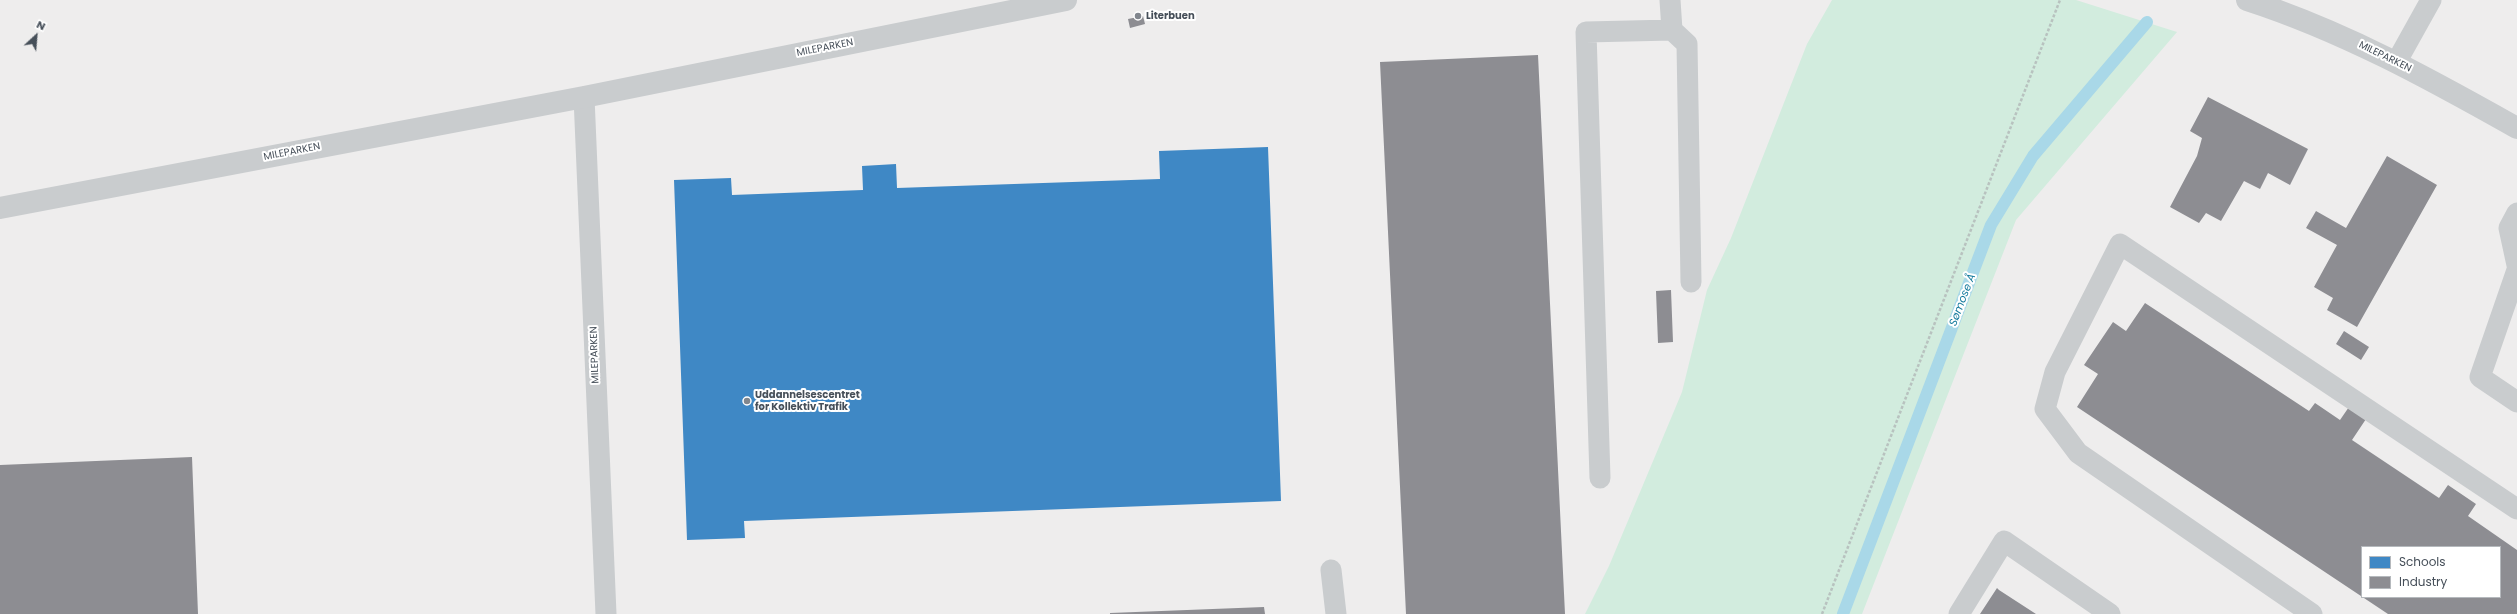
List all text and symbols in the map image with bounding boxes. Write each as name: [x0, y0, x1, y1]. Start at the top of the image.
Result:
place label: Literbuen: [1146, 10, 1195, 22]
marker: Literbuen: [1133, 11, 1143, 21]
north arrow: [16, 16, 56, 56]
text: N: [34, 16, 48, 34]
street label: MILEPARKEN: [796, 37, 854, 59]
street label: MILEPARKEN: [2357, 39, 2413, 75]
street label: MILEPARKEN: [263, 141, 321, 163]
water label: Sømose Å: [1947, 272, 1979, 328]
street label: MILEPARKEN: [588, 326, 602, 384]
place label: Uddannelsescentret for Kollektiv Trafik: [755, 389, 860, 412]
marker: Uddannelsescentret for Kollektiv Trafik: [742, 396, 752, 406]
legend: [2361, 546, 2501, 598]
text: Schools: [2399, 553, 2446, 570]
text: Industry: [2399, 573, 2447, 590]

